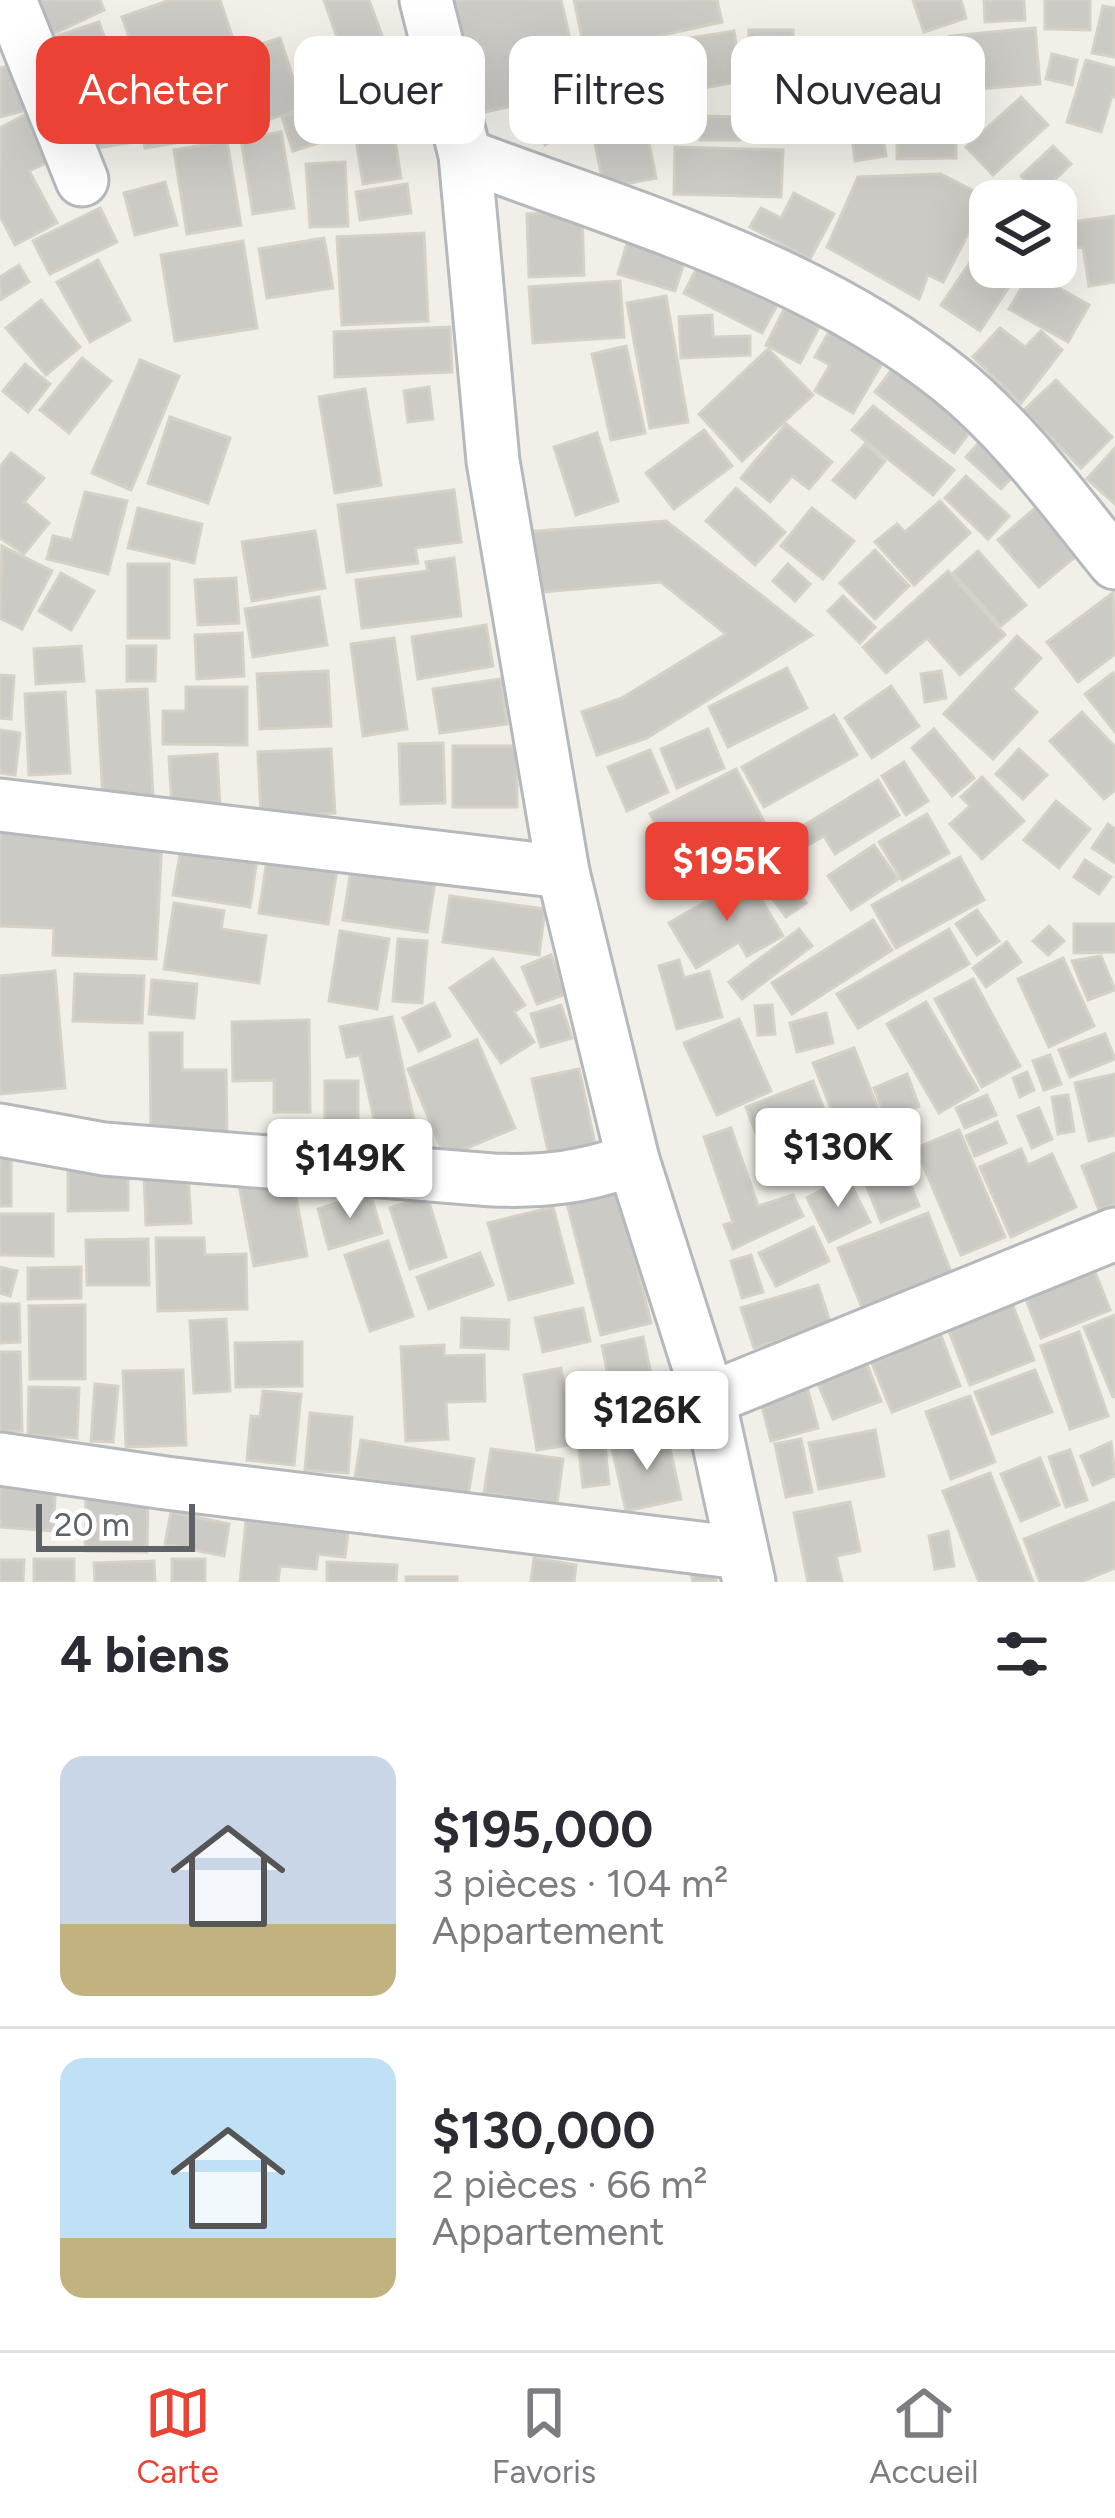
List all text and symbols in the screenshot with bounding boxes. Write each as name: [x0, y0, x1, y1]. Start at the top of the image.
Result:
chip: Acheter: [36, 36, 270, 144]
chip: Louer: [294, 36, 485, 144]
chip: Filtres: [509, 36, 707, 144]
chip: Nouveau: [731, 36, 985, 144]
map controls: [969, 180, 1077, 288]
button: layers: [969, 180, 1077, 288]
pin: $195K: [643, 822, 811, 924]
text: $195K: [672, 837, 782, 884]
pin: $130K: [754, 1108, 922, 1210]
pin: $149K: [266, 1119, 434, 1221]
text: $130K: [783, 1123, 894, 1170]
text: $149K: [294, 1134, 406, 1181]
pin: $126K: [563, 1371, 731, 1473]
text: $126K: [592, 1386, 702, 1433]
scale bar: [36, 1498, 195, 1551]
text: 20 m: [54, 1505, 130, 1544]
icon: filters: [989, 1621, 1055, 1687]
text: 4 biens: [60, 1624, 229, 1685]
text: $195,000: [432, 1799, 653, 1860]
icon: home: [156, 1804, 300, 1948]
text: 3 pièces · 104 m²: [432, 1860, 728, 1907]
text: Appartement: [432, 1907, 665, 1954]
text: $130,000: [432, 2100, 655, 2161]
icon: home: [156, 2106, 300, 2250]
text: 2 pièces · 66 m²: [432, 2161, 708, 2208]
text: Appartement: [432, 2208, 665, 2255]
tab: Carte: [137, 2380, 219, 2491]
tab: Favoris: [492, 2380, 596, 2491]
tab: Accueil: [869, 2380, 978, 2491]

